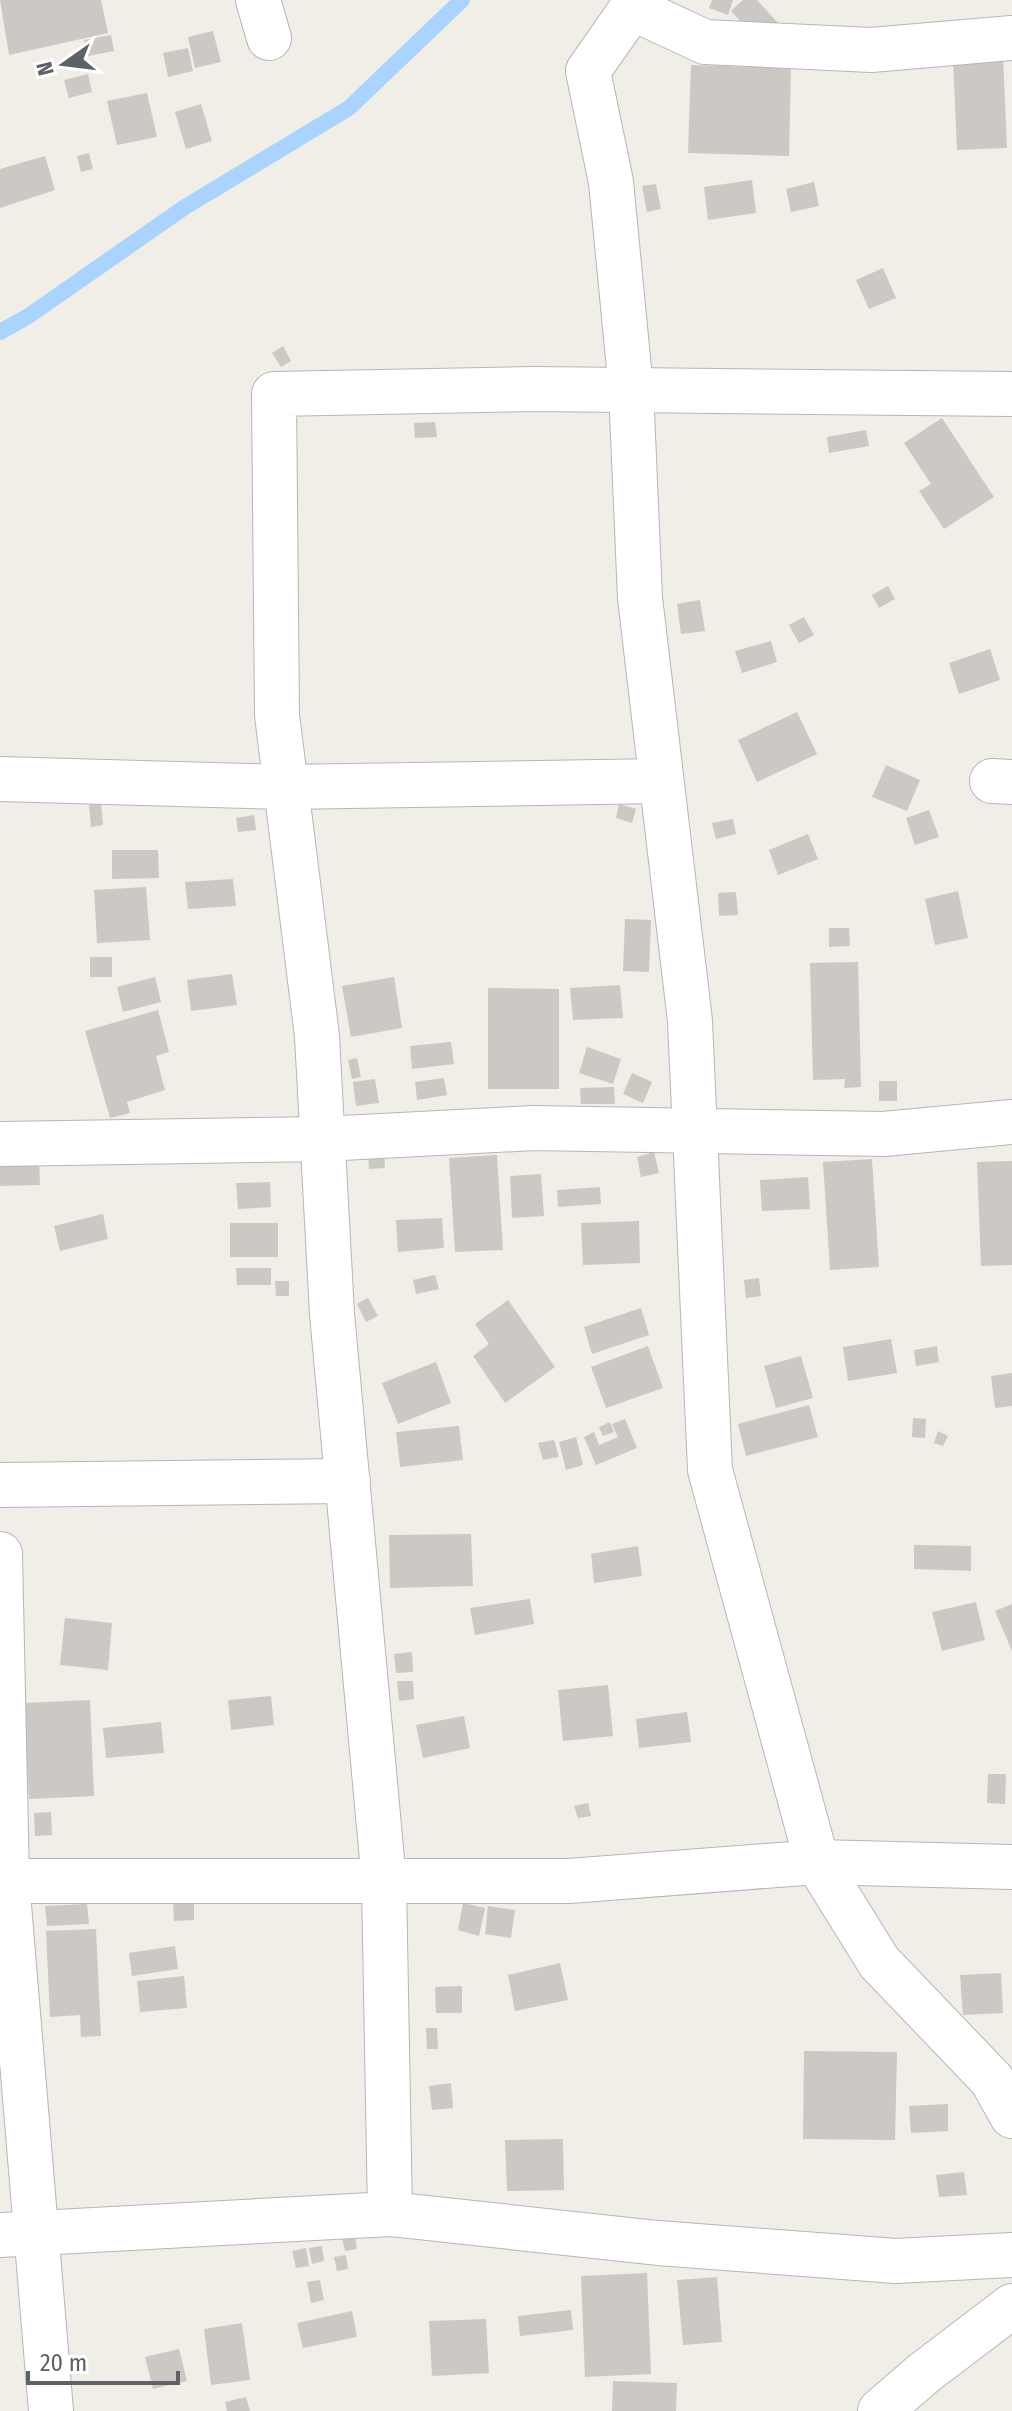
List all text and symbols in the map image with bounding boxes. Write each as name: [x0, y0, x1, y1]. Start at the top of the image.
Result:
north arrow: [24, 24, 104, 104]
text: N: [30, 59, 60, 78]
scale bar: [28, 2335, 178, 2385]
text: 20 m: [40, 2349, 87, 2377]

